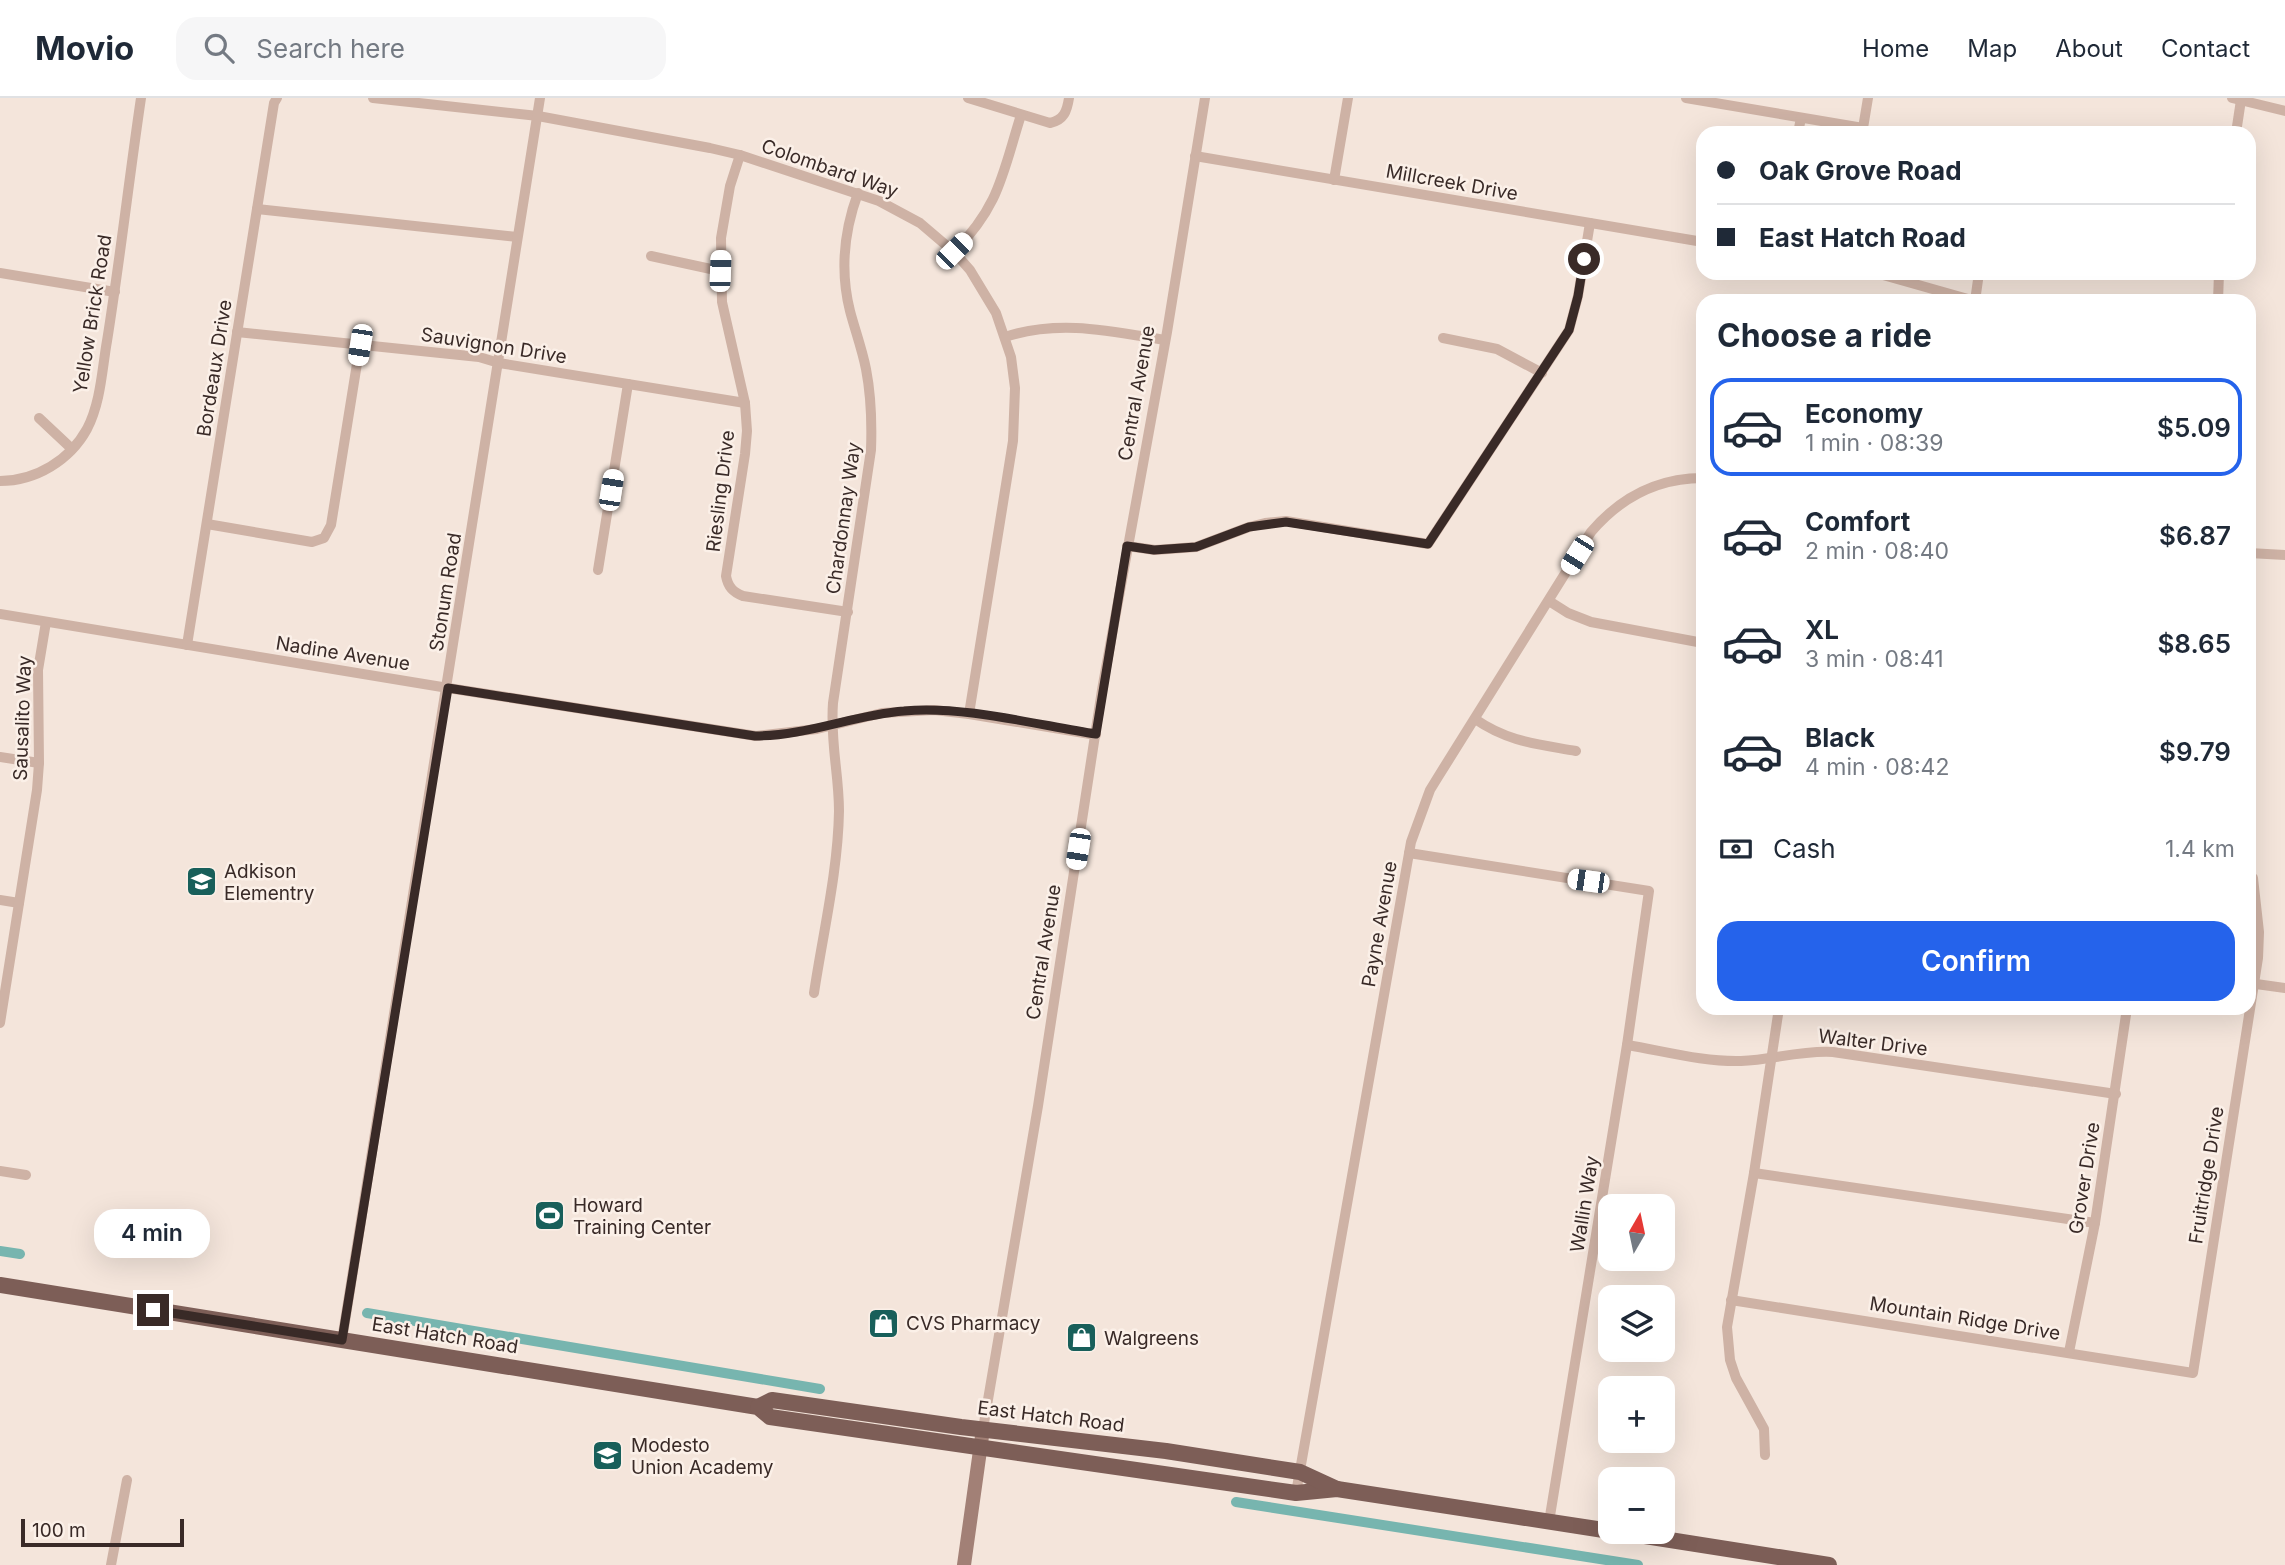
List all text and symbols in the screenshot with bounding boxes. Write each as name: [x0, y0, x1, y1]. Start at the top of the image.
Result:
search box: [176, 17, 666, 80]
text: Movio: [35, 28, 134, 68]
icon: search: [200, 29, 238, 67]
text: Search here: [256, 33, 405, 64]
text: Home: [1862, 34, 1929, 63]
text: Map: [1967, 34, 2017, 63]
text: About: [2055, 34, 2123, 63]
text: Contact: [2161, 34, 2250, 63]
street label: Colombard Way: [758, 134, 902, 203]
text: Oak Grove Road: [1759, 155, 1962, 186]
street label: Millcreek Drive: [1384, 160, 1520, 205]
text: East Hatch Road: [1759, 222, 1966, 253]
car: [932, 229, 977, 273]
street label: Yellow Brick Road: [69, 233, 116, 395]
route start: [1568, 243, 1600, 275]
car: [709, 250, 732, 292]
street label: Bordeaux Drive: [192, 298, 237, 438]
text: Choose a ride: [1717, 316, 1932, 355]
car: [347, 323, 374, 367]
street label: Sauvignon Drive: [419, 323, 569, 368]
street label: Central Avenue: [1113, 324, 1160, 462]
icon: car: [1721, 396, 1784, 459]
text: Economy: [1805, 398, 1923, 429]
text: $5.09: [2157, 412, 2231, 443]
street label: Riesling Drive: [702, 429, 739, 553]
text: 1 min · 08:39: [1805, 429, 1944, 457]
street label: Chardonnay Way: [821, 440, 866, 596]
car: [598, 468, 625, 512]
icon: car: [1721, 504, 1784, 567]
text: Comfort: [1805, 506, 1910, 537]
text: $6.87: [2159, 520, 2231, 551]
street label: Stonum Road: [425, 531, 466, 653]
car: [1557, 532, 1598, 578]
text: 2 min · 08:40: [1805, 537, 1949, 565]
icon: car: [1721, 612, 1784, 675]
text: XL: [1805, 614, 1839, 645]
text: $8.65: [2157, 628, 2231, 659]
street label: Nadine Avenue: [274, 632, 412, 675]
text: 3 min · 08:41: [1805, 645, 1944, 673]
street label: Sausalito Way: [9, 655, 36, 781]
icon: car: [1721, 720, 1784, 783]
text: Black: [1805, 722, 1875, 753]
text: $9.79: [2159, 736, 2231, 767]
text: 4 min · 08:42: [1805, 753, 1949, 781]
car: [1065, 827, 1092, 871]
icon: cash: [1717, 830, 1755, 868]
text: Cash: [1773, 833, 1836, 864]
text: 1.4 km: [2165, 835, 2235, 863]
street label: Payne Avenue: [1357, 859, 1402, 989]
place label: Adkison Elementry: [224, 860, 315, 905]
school or university icon: Adkison Elementry: [184, 865, 218, 899]
car: [1566, 868, 1611, 894]
street label: Central Avenue: [1021, 883, 1066, 1021]
button: Confirm: [1717, 921, 2235, 1001]
street label: Walter Drive: [1817, 1024, 1929, 1061]
street label: Fruitridge Drive: [2184, 1105, 2229, 1245]
street label: Grover Drive: [2064, 1120, 2105, 1236]
street label: Wallin Way: [1565, 1154, 1604, 1254]
place label: Howard Training Center: [573, 1194, 711, 1239]
north arrow: [1598, 1194, 1675, 1270]
map controls: [1598, 1194, 1675, 1544]
sports icon: Howard Training Center: [533, 1199, 567, 1233]
callout: 4 min: [95, 1208, 211, 1258]
text: 4 min: [121, 1219, 183, 1247]
button: layers: [1598, 1285, 1675, 1362]
street label: Mountain Ridge Drive: [1868, 1292, 2062, 1345]
route end: [137, 1294, 169, 1326]
shop icon: CVS Pharmacy: [866, 1306, 900, 1340]
place label: CVS Pharmacy: [906, 1312, 1041, 1335]
street label: East Hatch Road: [370, 1313, 520, 1358]
shop icon: Walgreens: [1064, 1321, 1098, 1355]
place label: Walgreens: [1104, 1327, 1199, 1350]
button: +: [1598, 1376, 1675, 1453]
street label: East Hatch Road: [976, 1396, 1126, 1437]
place label: Modesto Union Academy: [631, 1434, 774, 1479]
school or university icon: Modesto Union Academy: [591, 1439, 625, 1473]
button: −: [1598, 1467, 1675, 1544]
scale bar: [21, 1516, 184, 1548]
text: 100 m: [32, 1519, 86, 1542]

